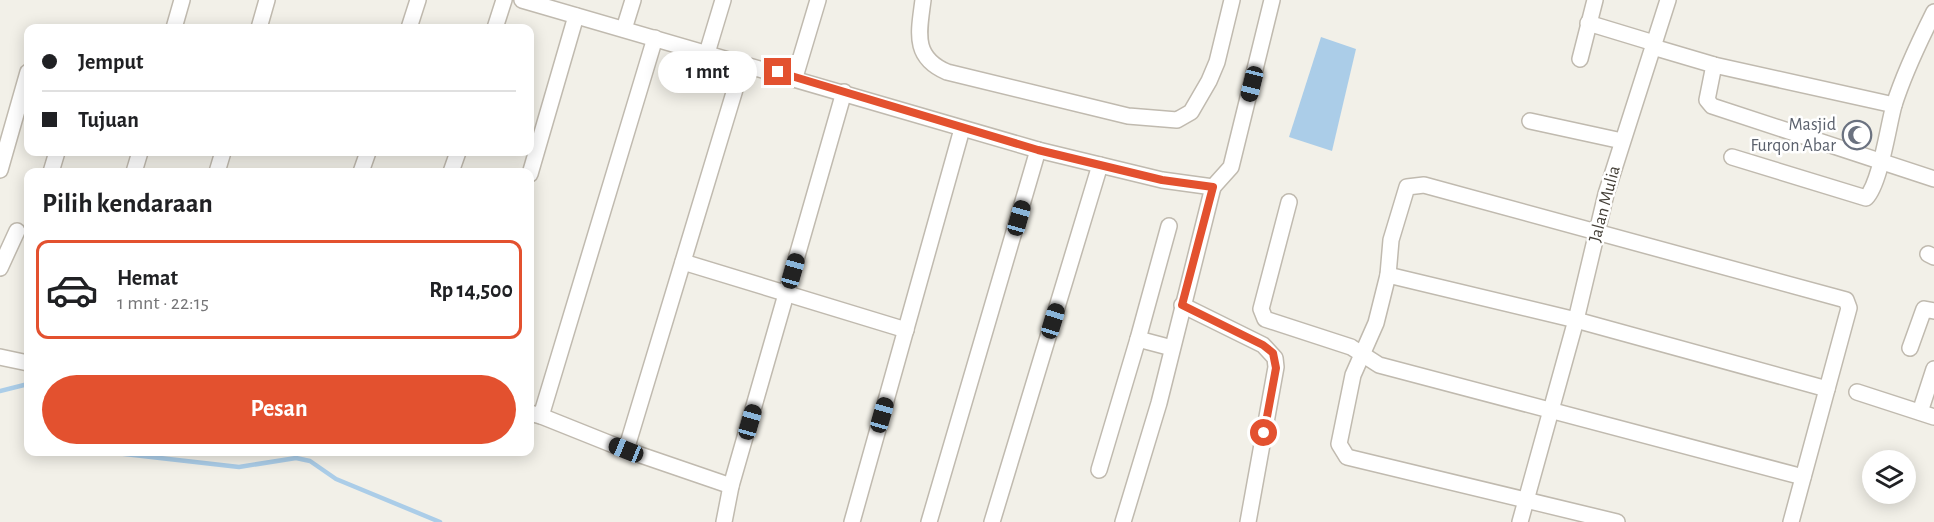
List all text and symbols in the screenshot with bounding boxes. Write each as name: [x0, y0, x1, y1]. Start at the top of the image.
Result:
text: Jemput: [78, 51, 143, 73]
callout: 1 mnt: [658, 51, 757, 93]
route end: [764, 58, 791, 85]
text: 1 mnt: [686, 62, 729, 82]
car: [1239, 64, 1265, 104]
text: Tujuan: [78, 109, 139, 131]
place label: Masjid Furqon Abar: [1751, 116, 1836, 155]
mosque icon: Masjid Furqon Abar: [1841, 119, 1873, 151]
street label: Jalan Mulia: [1586, 164, 1624, 244]
text: Pilih kendaraan: [42, 190, 213, 217]
car: [1005, 198, 1033, 238]
car: [779, 251, 807, 291]
icon: car: [45, 263, 99, 317]
text: Hemat: [117, 267, 178, 289]
text: Rp 14,500: [429, 279, 513, 301]
text: 1 mnt · 22:15: [117, 293, 209, 313]
car: [1039, 301, 1067, 341]
button: Pesan: [42, 375, 516, 444]
car: [868, 395, 896, 435]
car: [736, 402, 764, 442]
route start: [1250, 419, 1277, 446]
car: [606, 435, 646, 465]
map controls: [1862, 450, 1916, 504]
button: layers: [1862, 450, 1916, 504]

